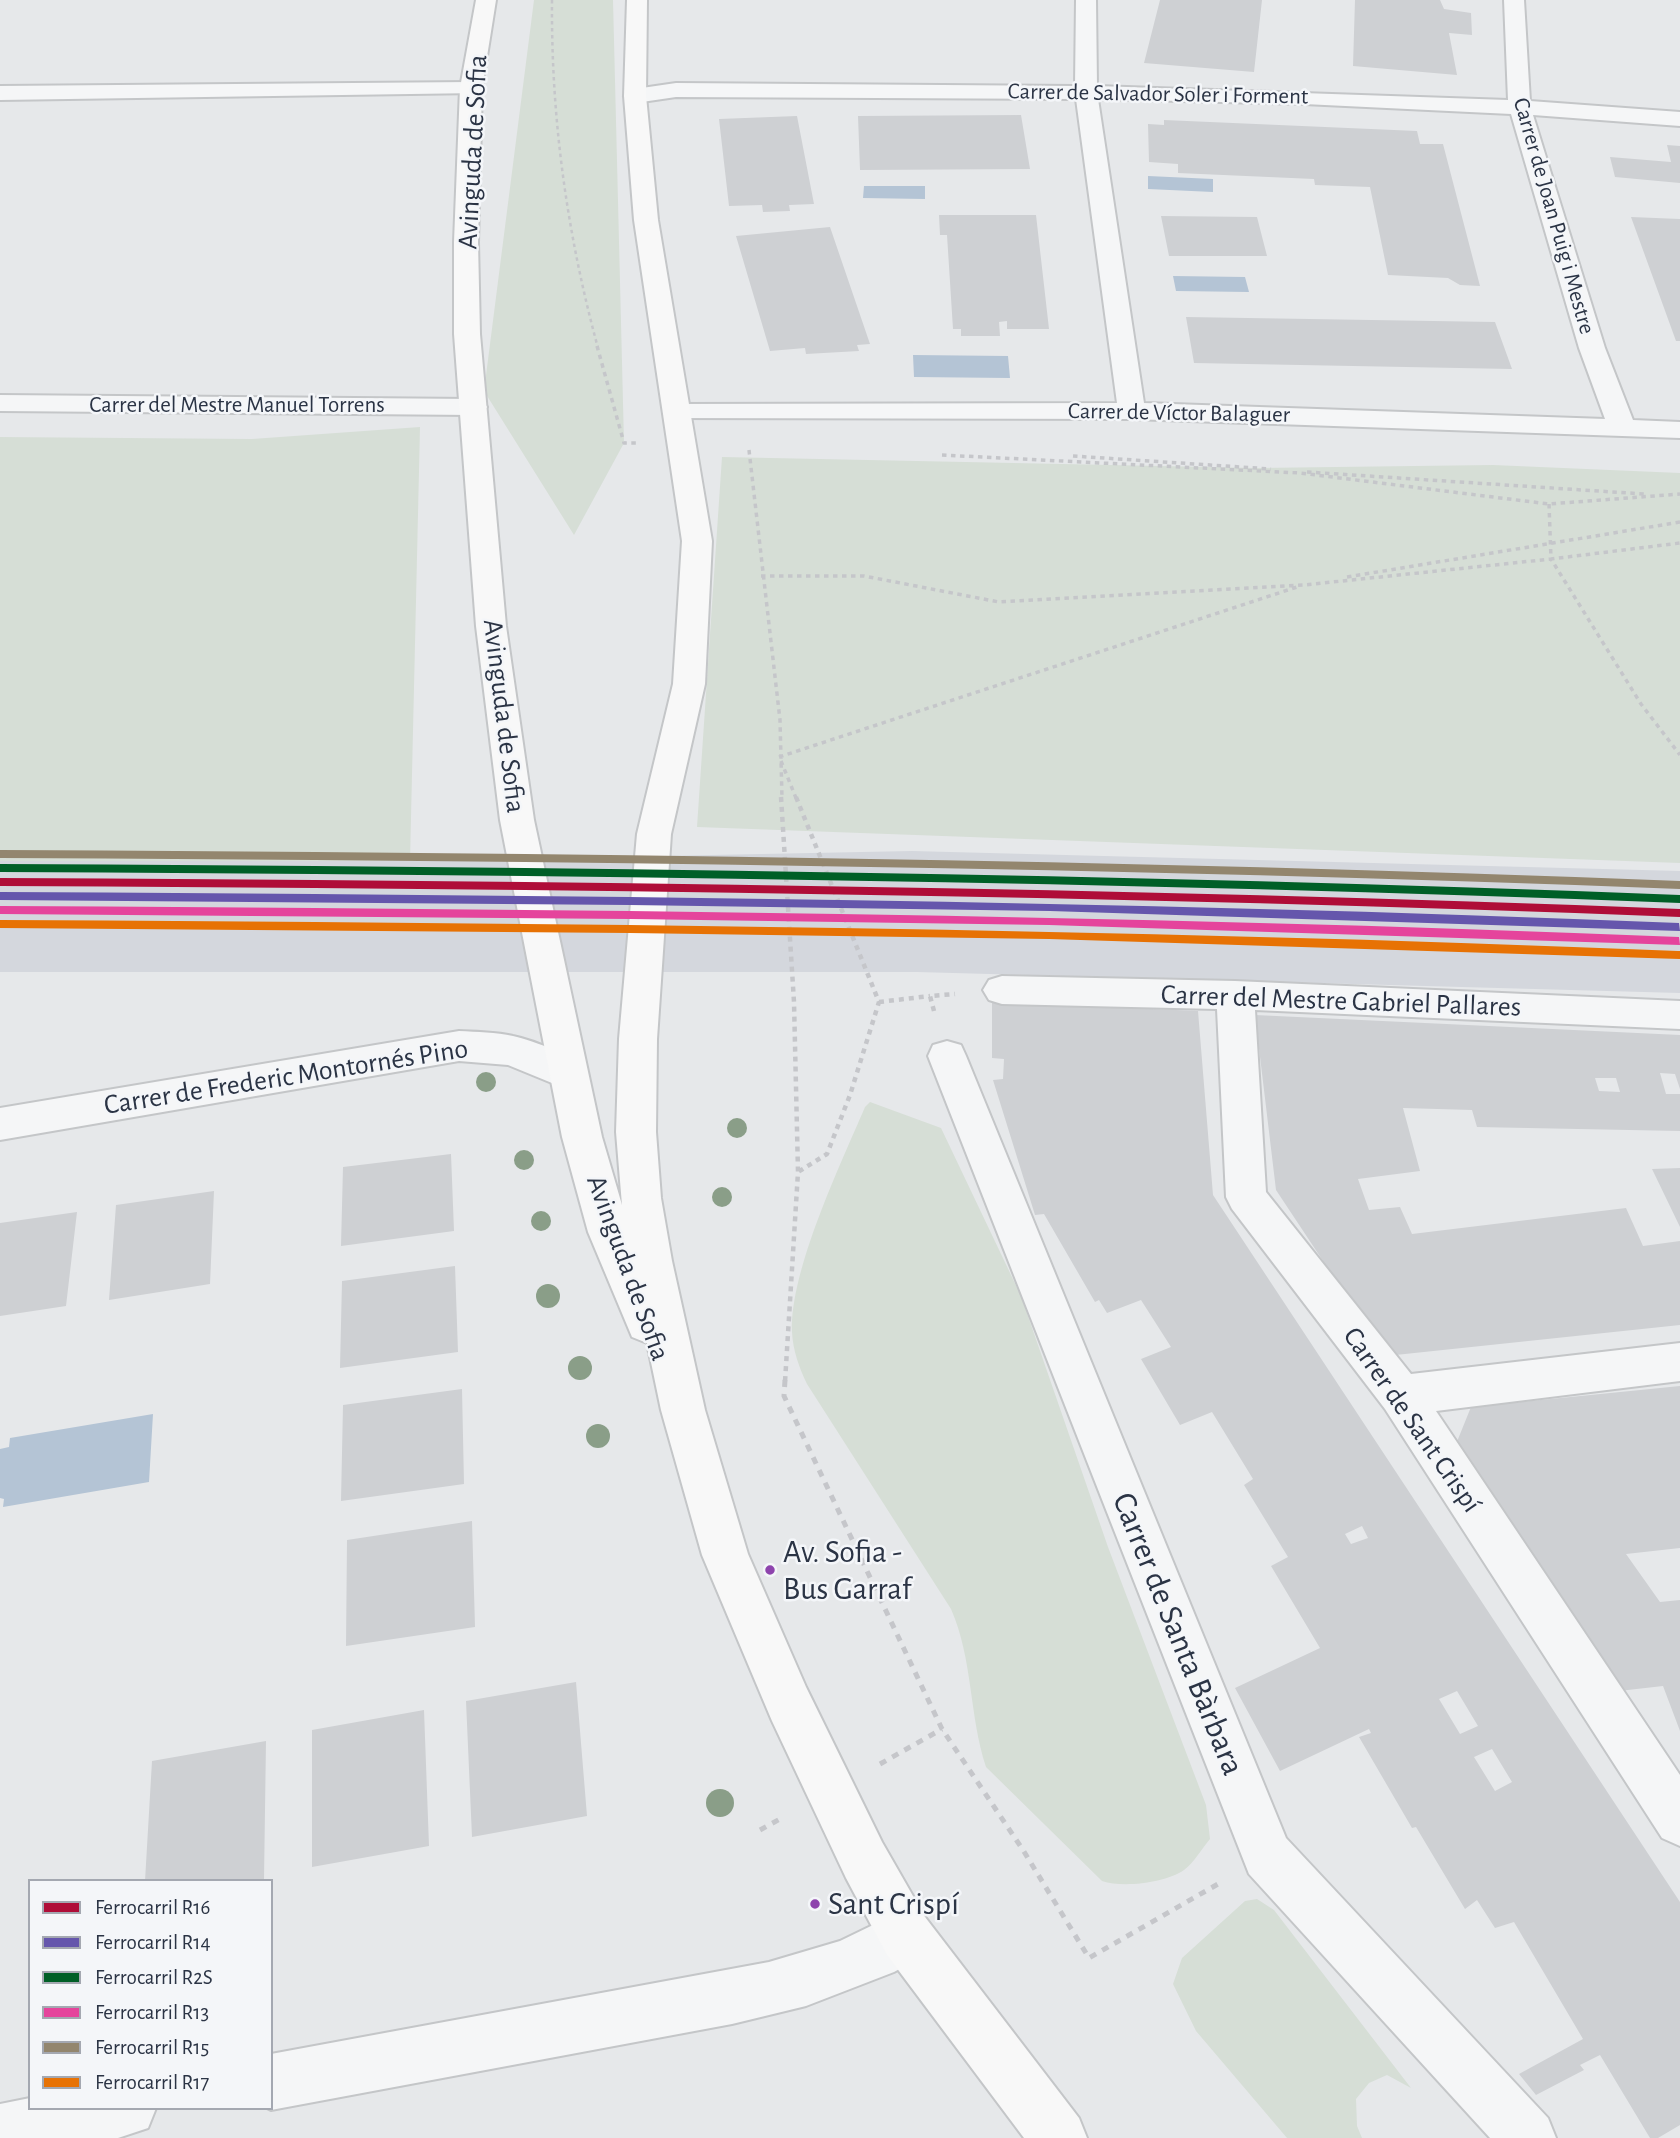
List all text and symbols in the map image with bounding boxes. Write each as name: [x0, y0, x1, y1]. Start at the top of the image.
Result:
street label: Avinguda de Sofia: [451, 54, 495, 250]
street label: Carrer de Salvador Soler i Forment: [1007, 78, 1309, 110]
street label: Carrer de Joan Puig i Mestre: [1507, 95, 1601, 337]
street label: Carrer del Mestre Manuel Torrens: [89, 391, 385, 419]
street label: Carrer de Víctor Balaguer: [1068, 397, 1290, 429]
street label: Avinguda de Sofia: [475, 617, 533, 815]
street label: Carrer del Mestre Gabriel Pallares: [1160, 978, 1522, 1024]
street label: Carrer de Frederic Montornés Pino: [102, 1032, 470, 1122]
street label: Avinguda de Sofia: [579, 1171, 677, 1365]
street label: Carrer de Sant Crispí: [1336, 1321, 1488, 1519]
street label: Carrer de Santa Bàrbara: [1103, 1487, 1253, 1781]
place label: Av. Sofia - Bus Garraf: [783, 1533, 911, 1608]
marker: Av. Sofia - Bus Garraf: [763, 1563, 777, 1577]
legend: [28, 1879, 273, 2110]
place label: Sant Crispí: [828, 1885, 959, 1923]
text: Ferrocarril R16: [95, 1897, 210, 1918]
marker: Sant Crispí: [808, 1897, 822, 1911]
text: Ferrocarril R14: [95, 1932, 211, 1953]
text: Ferrocarril R2S: [95, 1967, 213, 1988]
text: Ferrocarril R13: [95, 2002, 209, 2023]
text: Ferrocarril R15: [95, 2037, 209, 2058]
text: Ferrocarril R17: [95, 2072, 209, 2093]

